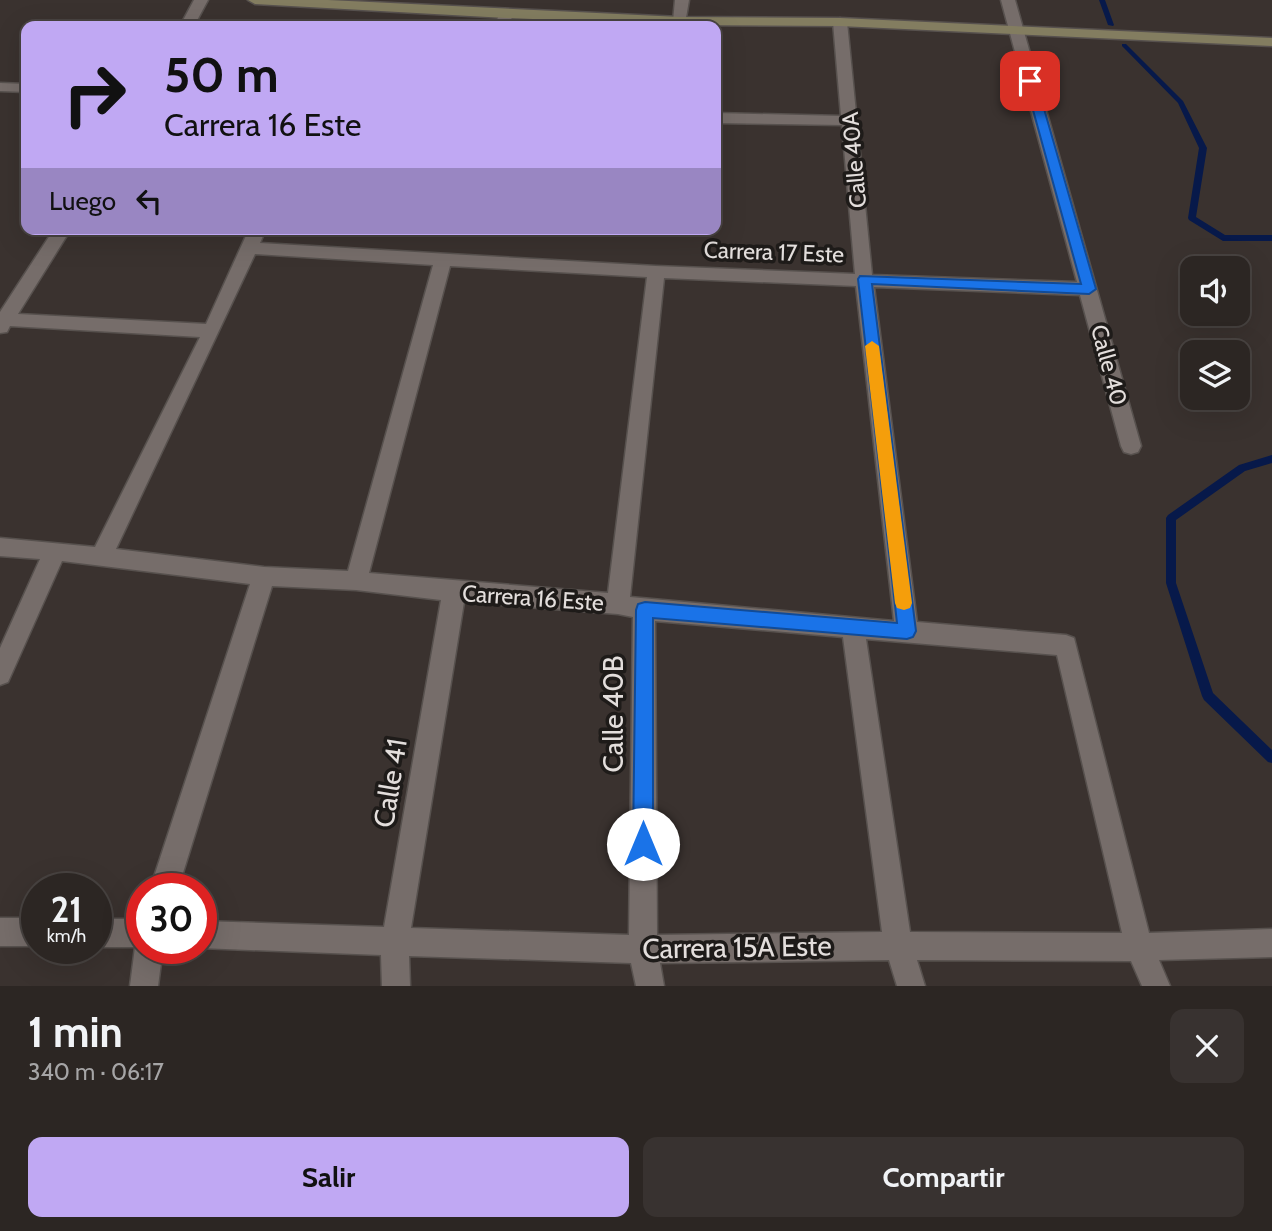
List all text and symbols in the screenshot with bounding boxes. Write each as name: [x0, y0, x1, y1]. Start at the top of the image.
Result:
text: 50 m: [164, 45, 279, 104]
icon: right: [49, 49, 140, 140]
pin: [1000, 51, 1060, 111]
icon: arrive: [1011, 62, 1049, 100]
text: Carrera 16 Este: [164, 105, 361, 144]
street label: Calle 40A: [836, 111, 872, 209]
icon: left: [130, 182, 168, 220]
text: Luego: [49, 185, 116, 217]
street label: Carrera 17 Este: [703, 236, 845, 268]
map controls: [1180, 256, 1250, 410]
button: sound: [1180, 256, 1250, 326]
street label: Calle 40: [1085, 322, 1133, 408]
button: layers: [1180, 340, 1250, 410]
street label: Carrera 16 Este: [461, 579, 605, 617]
street label: Calle 40B: [596, 656, 630, 772]
street label: Calle 41: [366, 736, 414, 830]
position arrow: [606, 807, 680, 881]
speed limit sign: 30: [126, 873, 217, 964]
text: 21: [51, 888, 82, 931]
text: km/h: [47, 925, 86, 947]
street label: Carrera 15A Este: [642, 928, 832, 966]
text: 1 min: [28, 1006, 123, 1058]
button: close: [1170, 1009, 1244, 1083]
text: 340 m · 06:17: [28, 1058, 164, 1086]
button: Salir: [28, 1137, 629, 1217]
button: Compartir: [643, 1137, 1244, 1217]

